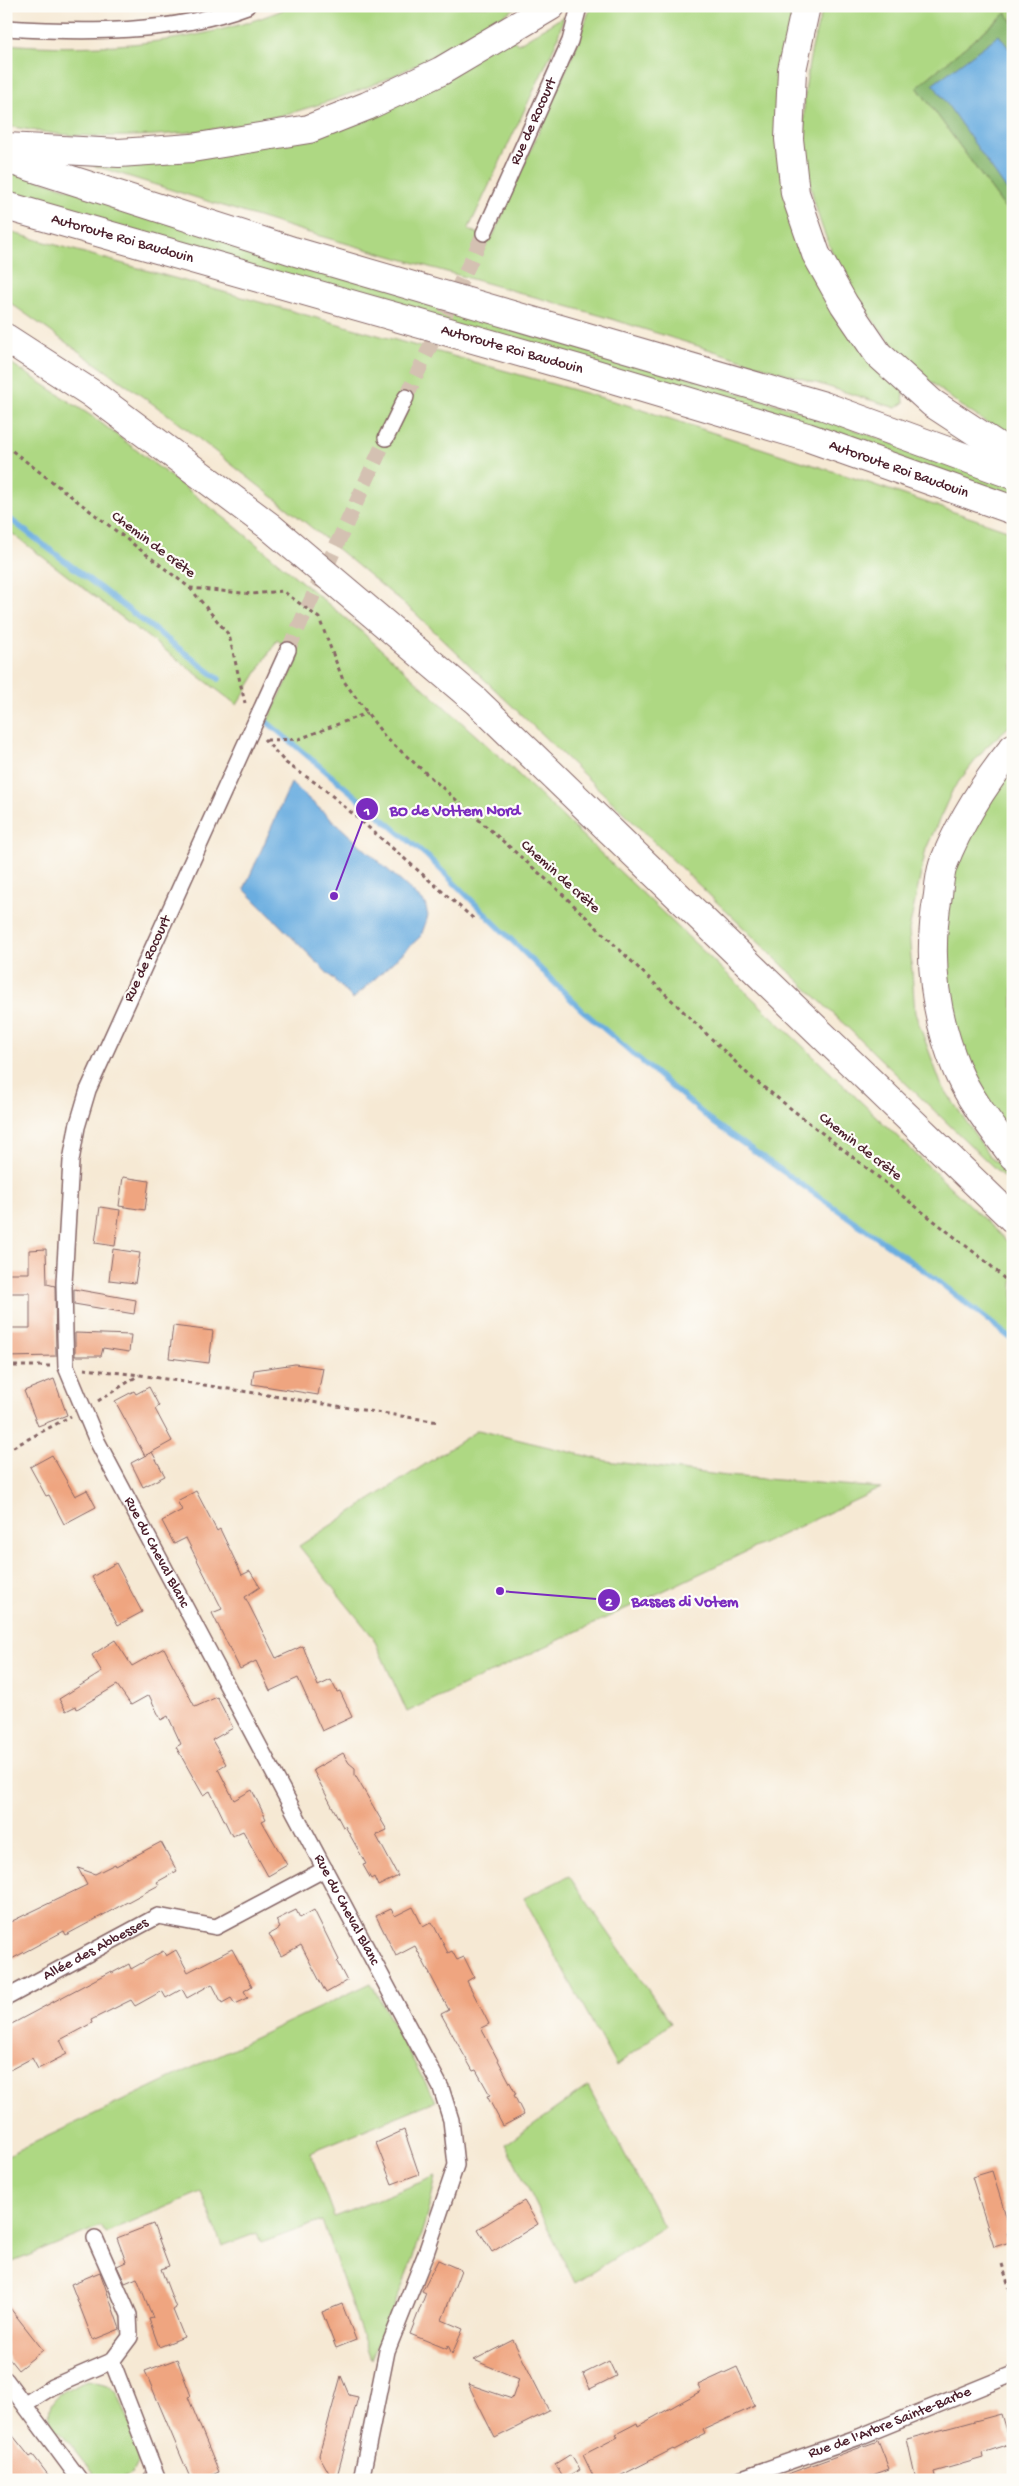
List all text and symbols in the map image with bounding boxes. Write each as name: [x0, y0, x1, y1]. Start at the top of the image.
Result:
street label: Rue de Rocourt: [507, 74, 562, 168]
street label: Autoroute Roi Baudouin: [49, 210, 196, 268]
street label: Autoroute Roi Baudouin: [439, 321, 585, 379]
street label: Autoroute Roi Baudouin: [826, 436, 971, 503]
street label: Chemin de crête: [107, 508, 199, 583]
callout: BO de Vottem Nord: [354, 794, 530, 825]
text: 1: [363, 803, 370, 821]
text: BO de Vottem Nord: [389, 803, 522, 822]
street label: Chemin de crête: [517, 837, 604, 918]
street label: Rue de Rocourt: [120, 911, 177, 1005]
street label: Chemin de crête: [815, 1109, 905, 1185]
street label: Rue du Cheval Blanc: [119, 1494, 193, 1612]
callout: Basses di Votem: [596, 1585, 748, 1616]
text: 2: [605, 1594, 613, 1612]
text: Basses di Votem: [631, 1594, 739, 1613]
street label: Rue du Cheval Blanc: [310, 1851, 384, 1969]
street label: Allée des Abbesses: [40, 1914, 152, 1985]
street label: Rue de l'Arbre Sainte-Barbe: [806, 2383, 974, 2463]

